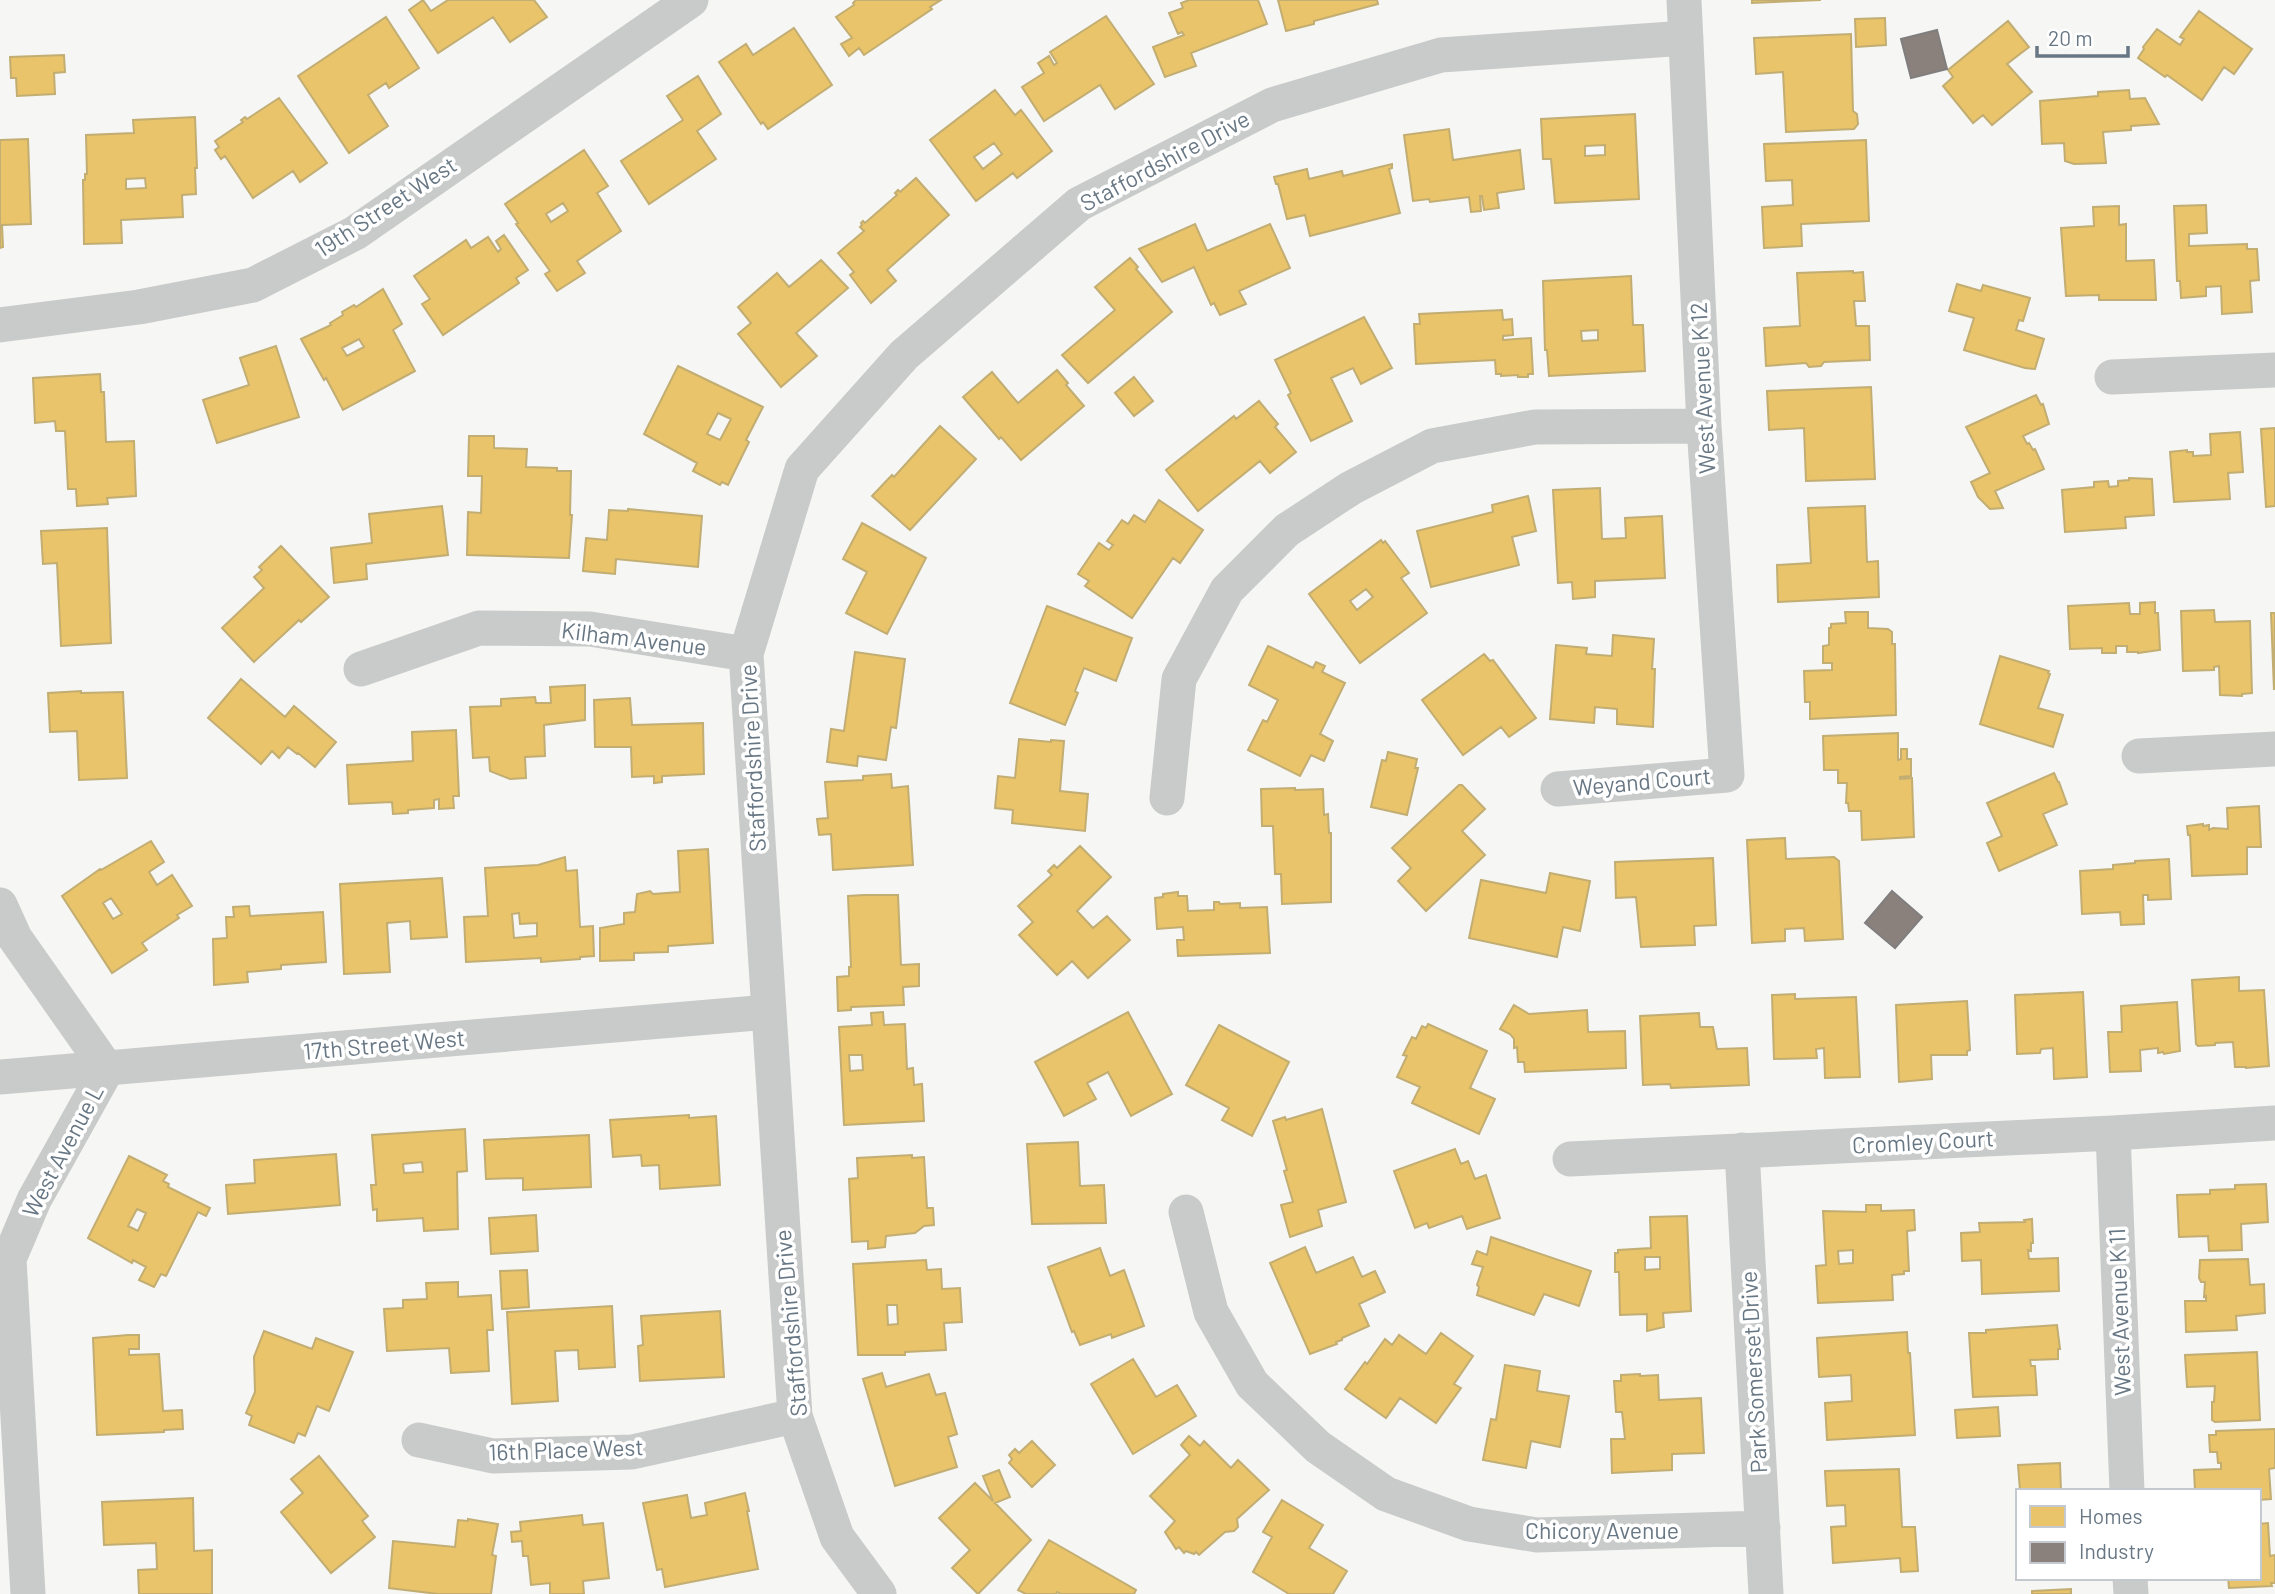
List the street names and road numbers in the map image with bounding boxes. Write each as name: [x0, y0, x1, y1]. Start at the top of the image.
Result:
street label: Staffordshire Drive: [1075, 104, 1254, 217]
street label: 19th Street West: [309, 150, 462, 262]
street label: West Avenue K 12: [1684, 302, 1720, 475]
street label: Kilham Avenue: [560, 615, 708, 661]
street label: Staffordshire Drive: [733, 664, 771, 853]
street label: Weyand Court: [1572, 761, 1712, 801]
street label: 17th Street West: [302, 1023, 466, 1065]
street label: West Avenue L: [16, 1080, 109, 1222]
street label: Cromley Court: [1851, 1123, 1995, 1159]
street label: Staffordshire Drive: [768, 1228, 812, 1418]
street label: West Avenue K 11: [2102, 1228, 2136, 1396]
street label: Park Somerset Drive: [1734, 1270, 1772, 1474]
street label: 16th Place West: [488, 1432, 644, 1466]
street label: Chicory Avenue: [1525, 1516, 1679, 1544]

